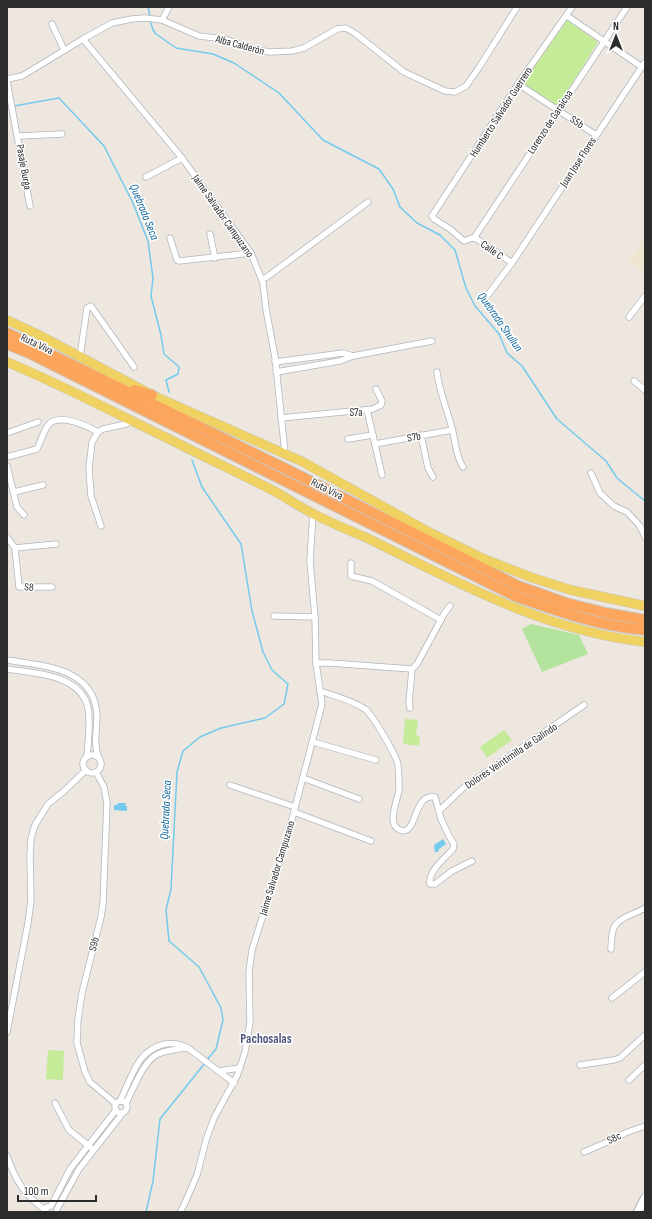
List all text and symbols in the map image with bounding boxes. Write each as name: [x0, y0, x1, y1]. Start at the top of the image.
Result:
north arrow: [596, 16, 636, 56]
text: N: [613, 20, 619, 33]
street label: Alba Calderón: [213, 32, 266, 58]
street label: Humberto Salvador Guerrero: [467, 64, 535, 160]
street label: Lorenzo de Garaicoa: [525, 88, 575, 156]
street label: S5b: [568, 113, 587, 131]
street label: Juan Jose Flores: [557, 135, 599, 190]
street label: Pasaje Burga: [14, 143, 34, 191]
street label: Jaime Salvador Campuzano: [189, 171, 257, 260]
water label: Quebrada Seca: [126, 182, 162, 242]
street label: Calle C: [478, 238, 506, 262]
water label: Quebrada Shullun: [474, 289, 526, 355]
street label: Ruta Viva: [19, 331, 55, 357]
street label: S7a: [349, 406, 363, 419]
street label: S7b: [406, 429, 422, 445]
street label: Ruta Viva: [309, 475, 345, 503]
street label: S8: [24, 580, 34, 594]
street label: Dolores Veintimilla de Galindo: [462, 720, 560, 792]
water label: Quebrada Seca: [157, 780, 175, 840]
street label: Jaime Salvador Campuzano: [256, 819, 298, 918]
street label: S9b: [86, 935, 102, 952]
district label: Pachosalas: [240, 1031, 292, 1047]
street label: S8c: [605, 1129, 623, 1147]
scale bar: [18, 1177, 96, 1203]
text: 100 m: [24, 1184, 49, 1199]

